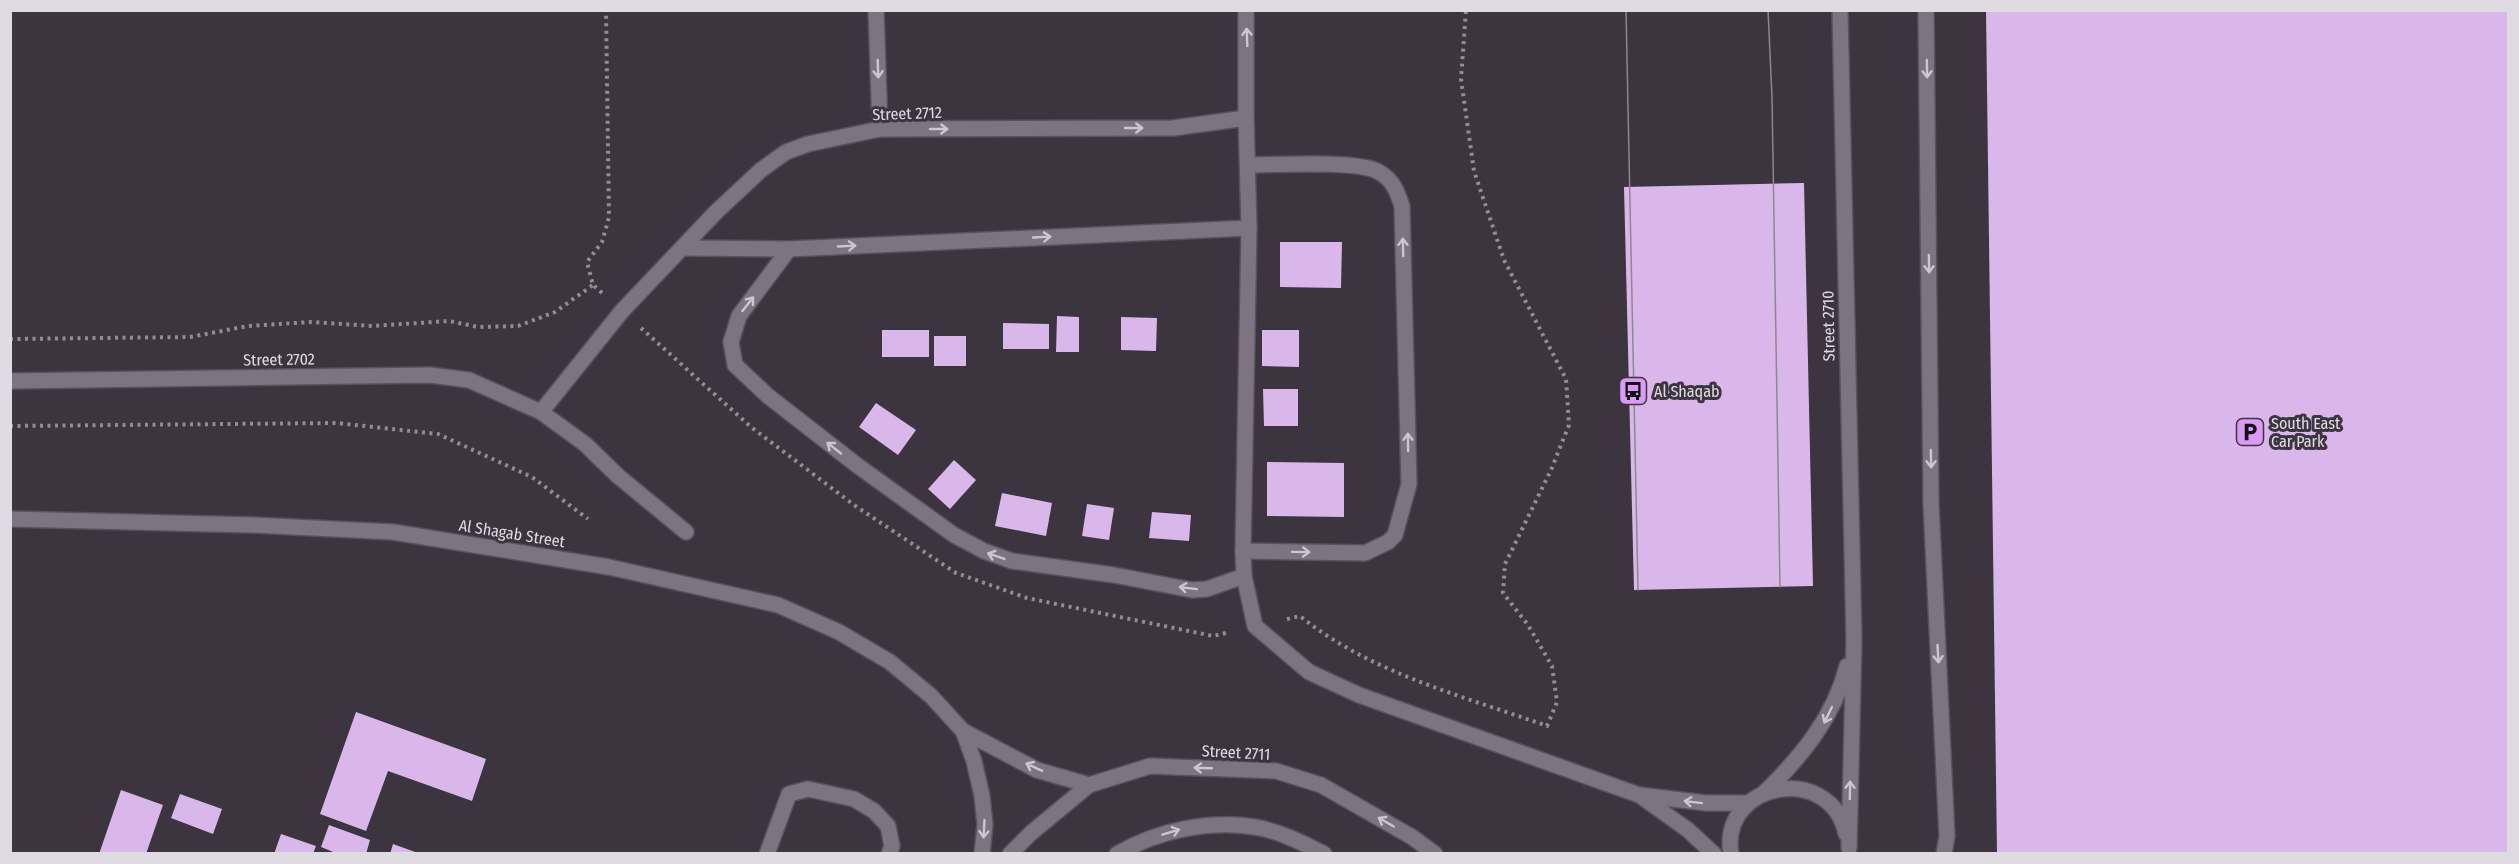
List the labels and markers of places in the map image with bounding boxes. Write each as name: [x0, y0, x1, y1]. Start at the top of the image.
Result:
bus stop icon: Al Shaqab: [1617, 375, 1649, 407]
place label: Al Shaqab: [1654, 382, 1720, 401]
place label: South East Car Park: [2271, 414, 2341, 451]
parking icon: South East Car Park: [2234, 416, 2266, 448]

